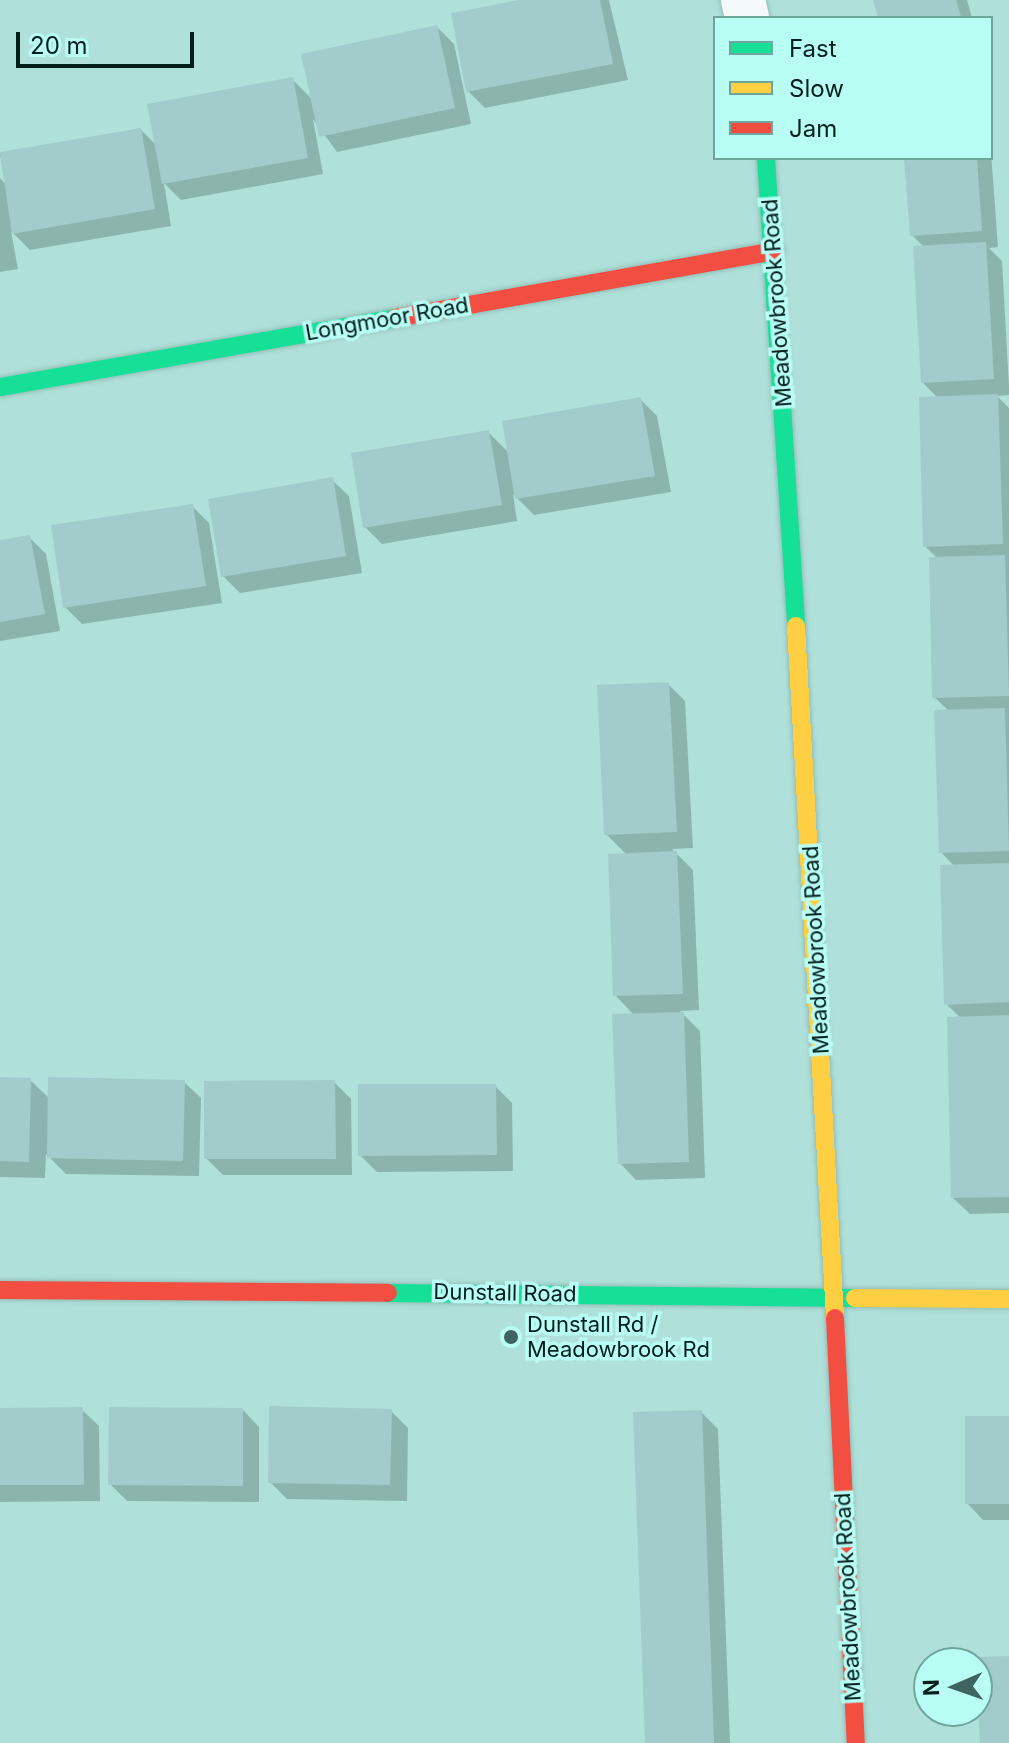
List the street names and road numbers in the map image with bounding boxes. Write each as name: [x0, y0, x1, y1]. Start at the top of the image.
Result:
street label: Meadowbrook Road: [757, 198, 797, 408]
street label: Longmoor Road: [303, 292, 471, 346]
street label: Meadowbrook Road: [797, 845, 835, 1055]
street label: Dunstall Road: [433, 1279, 577, 1307]
street label: Meadowbrook Road: [829, 1492, 867, 1702]

